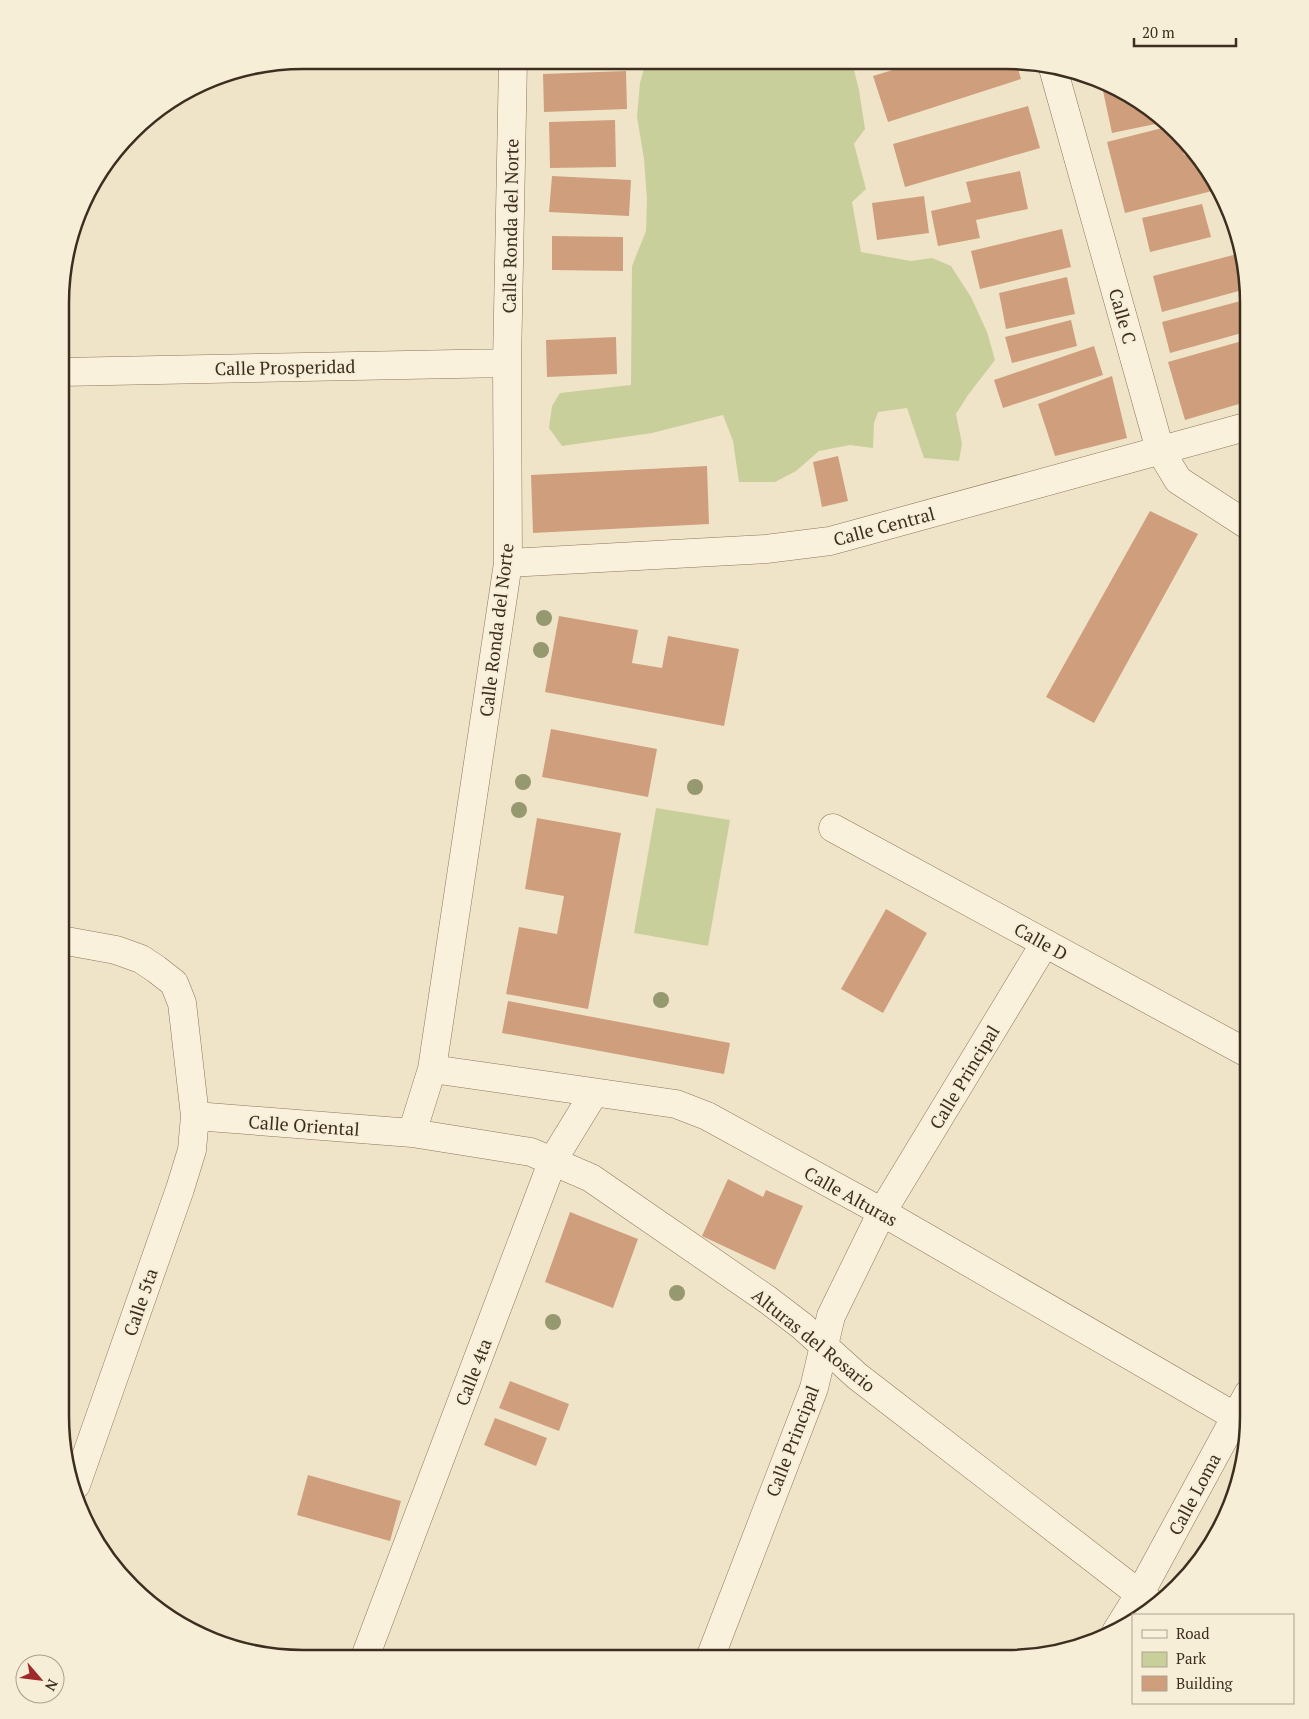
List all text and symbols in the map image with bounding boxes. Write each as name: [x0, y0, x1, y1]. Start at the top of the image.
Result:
scale bar: [1134, 15, 1236, 47]
text: 20 m: [1142, 22, 1175, 42]
street label: Calle Ronda del Norte: [496, 138, 524, 314]
street label: Calle C: [1104, 286, 1142, 346]
street label: Calle Prosperidad: [214, 354, 356, 380]
street label: Calle Central: [831, 501, 937, 551]
street label: Calle Ronda del Norte: [473, 542, 519, 718]
street label: Calle D: [1010, 917, 1072, 965]
street label: Calle Principal: [924, 1021, 1004, 1133]
street label: Calle Oriental: [248, 1109, 360, 1141]
street label: Calle Alturas: [800, 1161, 902, 1231]
street label: Calle 5ta: [117, 1265, 163, 1339]
street label: Alturas del Rosario: [747, 1283, 881, 1397]
street label: Calle 4ta: [449, 1335, 497, 1409]
street label: Calle Principal: [760, 1382, 824, 1500]
street label: Calle Loma: [1162, 1449, 1226, 1539]
legend: [1132, 1614, 1294, 1704]
text: Road: [1176, 1623, 1209, 1643]
text: Park: [1176, 1648, 1206, 1668]
north arrow: [15, 1654, 65, 1704]
text: Building: [1176, 1673, 1234, 1693]
text: N: [41, 1676, 63, 1695]

